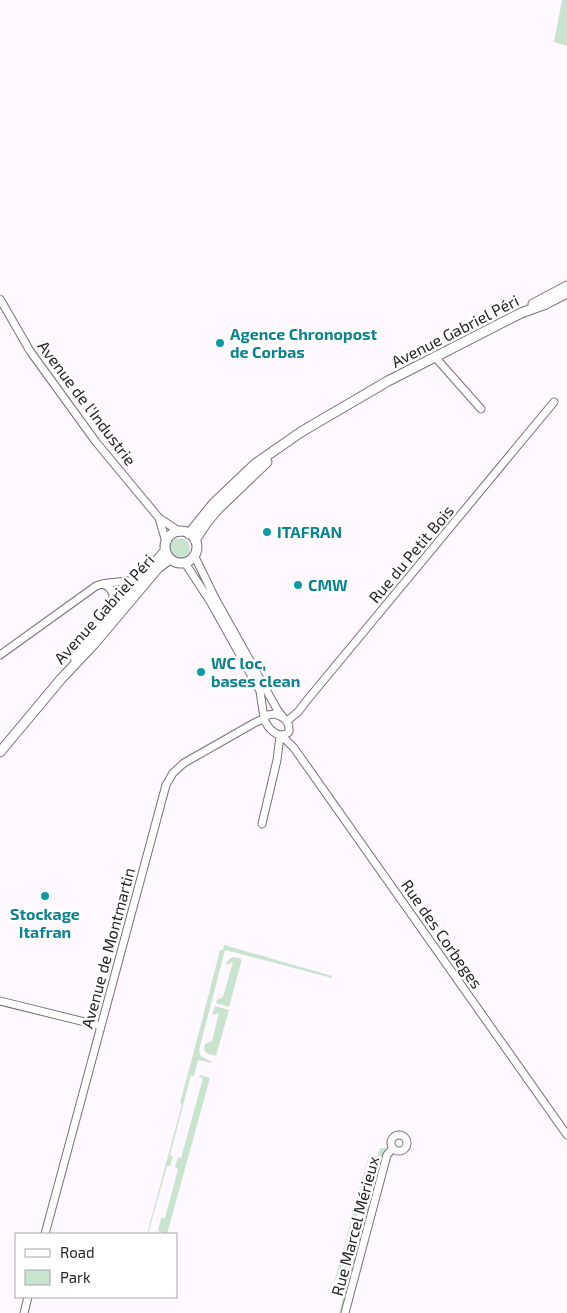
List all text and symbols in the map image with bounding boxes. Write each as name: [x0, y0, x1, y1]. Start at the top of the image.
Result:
street label: Avenue Gabriel Péri: [388, 290, 522, 371]
place label: Agence Chronopost de Corbas: [230, 324, 378, 361]
street label: Avenue de l'Industrie: [34, 337, 141, 469]
marker: Agence Chronopost de Corbas: [214, 337, 226, 349]
street label: Rue du Petit Bois: [364, 501, 457, 606]
place label: ITAFRAN: [277, 522, 342, 541]
marker: ITAFRAN: [261, 526, 273, 538]
street label: Avenue Gabriel Péri: [50, 550, 158, 667]
place label: CMW: [308, 575, 348, 594]
marker: CMW: [292, 579, 304, 591]
place label: WC loc, bases clean: [211, 653, 300, 690]
marker: WC loc, bases clean: [195, 666, 207, 678]
street label: Avenue de Montmartin: [77, 865, 138, 1030]
street label: Rue des Corbeges: [398, 876, 487, 992]
marker: Stockage Itafran: [39, 890, 51, 902]
place label: Stockage Itafran: [10, 904, 80, 941]
street label: Rue Marcel Mérieux: [327, 1154, 382, 1298]
legend: [15, 1233, 178, 1298]
text: Road: [60, 1243, 95, 1261]
text: Park: [60, 1268, 91, 1286]

